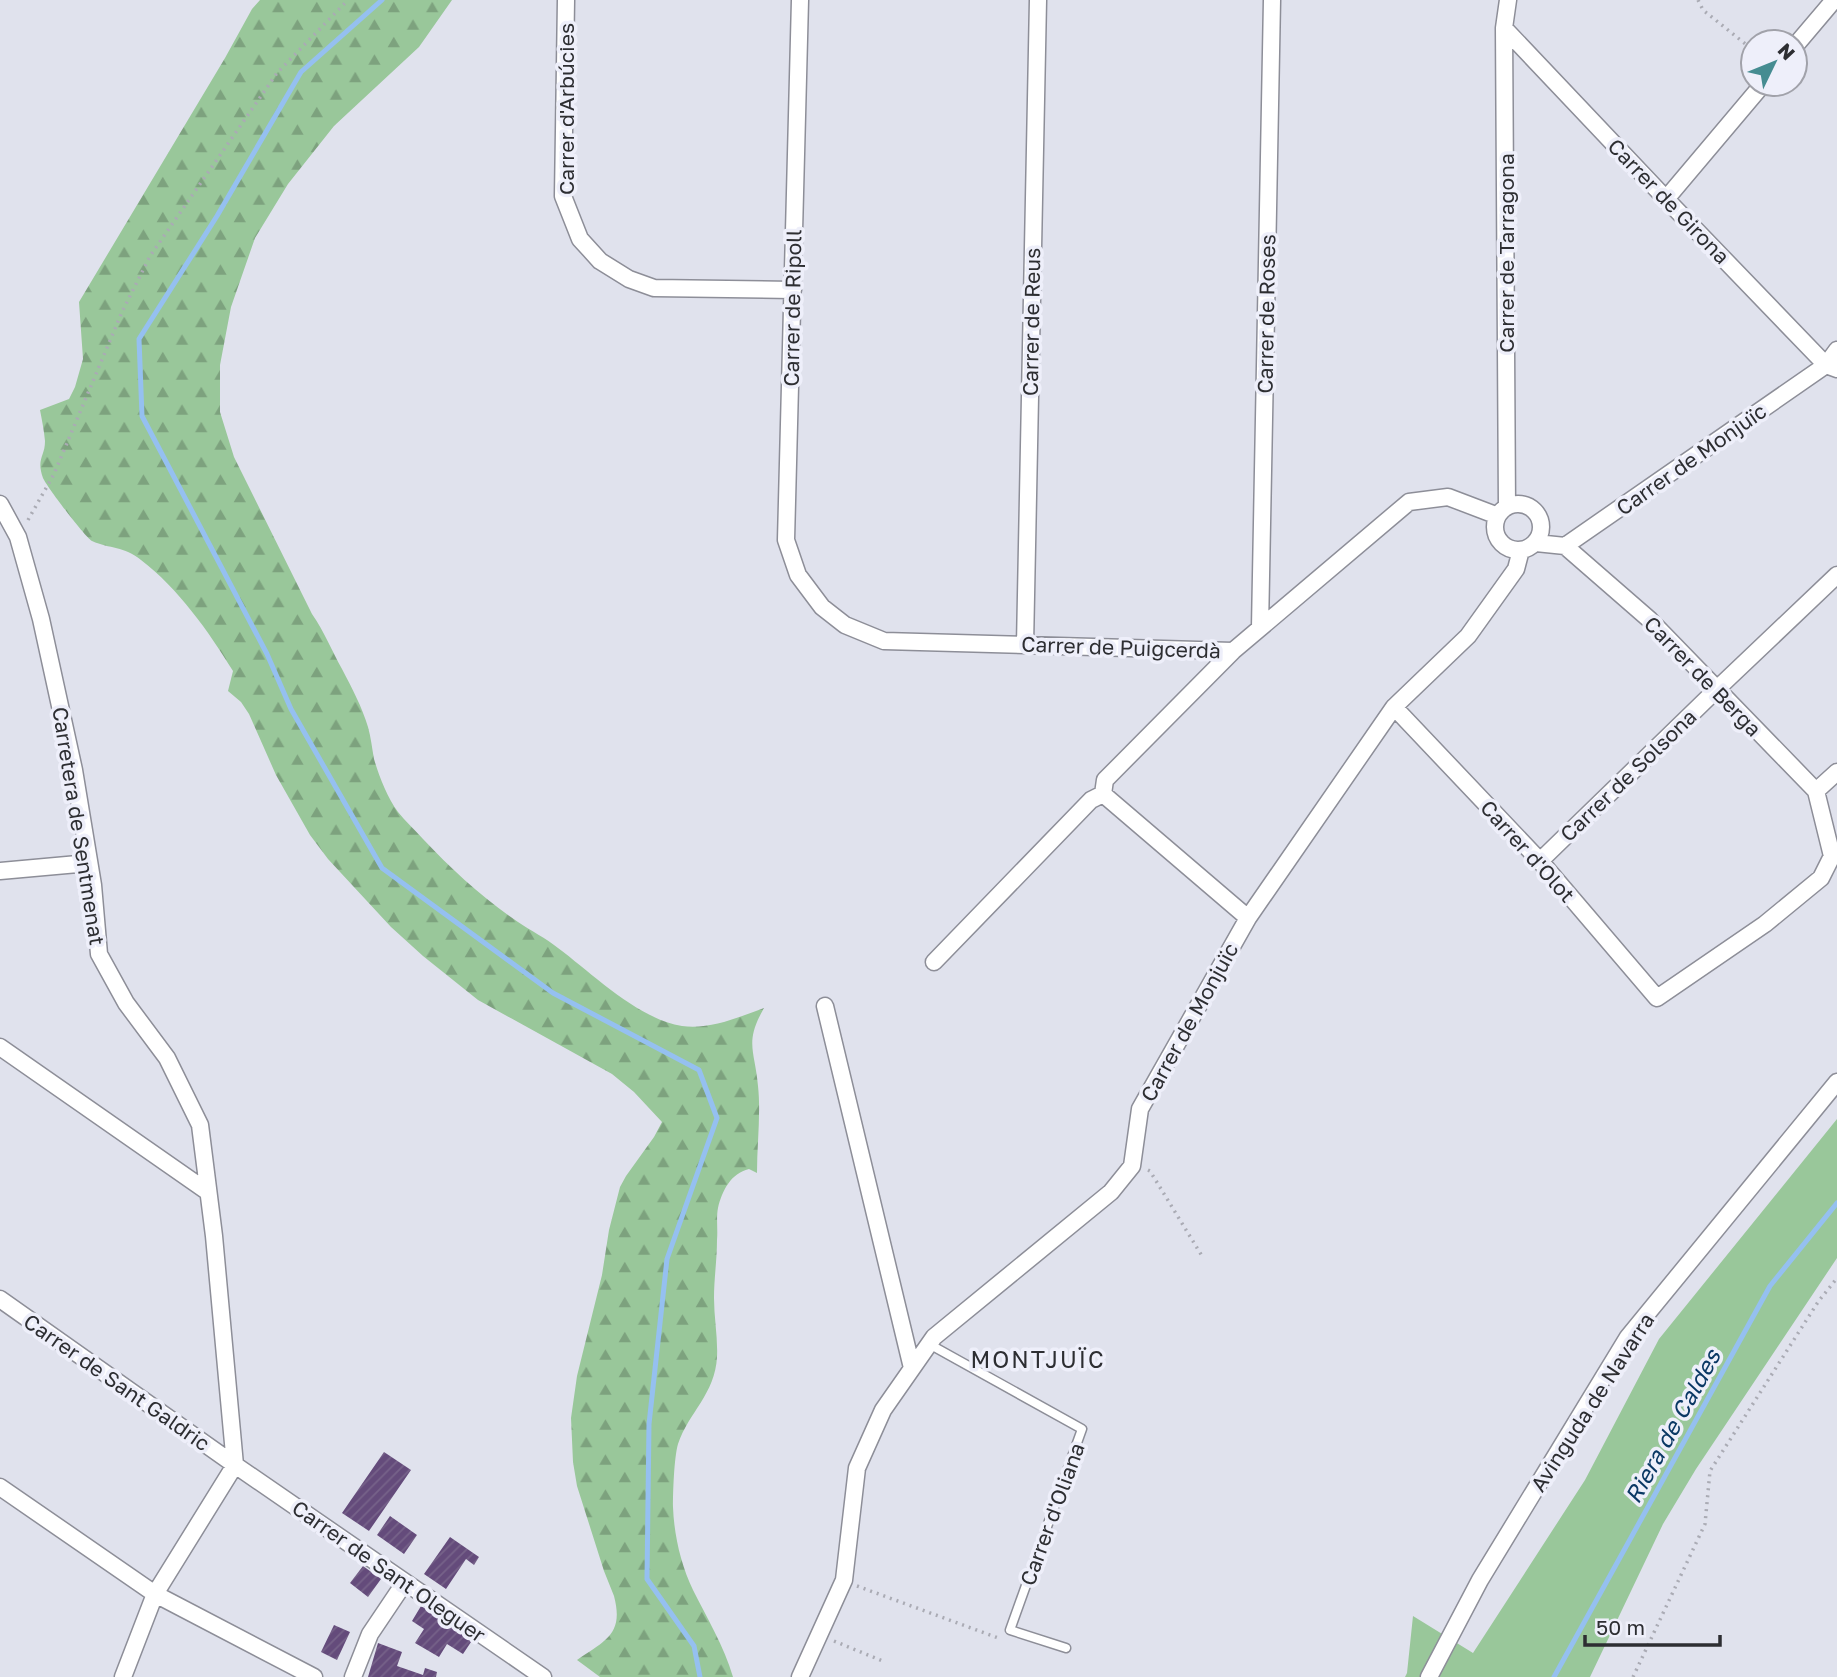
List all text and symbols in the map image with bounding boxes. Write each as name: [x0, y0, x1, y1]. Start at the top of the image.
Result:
street label: Carrer d'Arbúcies: [553, 23, 579, 195]
north arrow: [1739, 28, 1809, 98]
text: N: [1773, 38, 1800, 64]
street label: Carrer de Girona: [1603, 133, 1735, 269]
street label: Carrer de Tarragona: [1493, 153, 1519, 353]
street label: Carrer de Ripoll: [778, 229, 806, 387]
street label: Carrer de Roses: [1252, 234, 1280, 394]
street label: Carrer de Reus: [1017, 248, 1045, 396]
street label: Carrer de Monjuïc: [1611, 398, 1771, 520]
street label: Carrer de Berga: [1639, 610, 1767, 742]
street label: Carrer de Puigcerdà: [1021, 631, 1221, 663]
street label: Carrer de Solsona: [1554, 703, 1702, 847]
street label: Carretera de Sentmenat: [47, 705, 111, 947]
street label: Carrer d'Olot: [1475, 795, 1581, 907]
street label: Carrer de Monjuïc: [1135, 938, 1243, 1106]
street label: Carrer de Sant Galdric: [19, 1308, 215, 1456]
street label: Avinguda de Navarra: [1525, 1308, 1659, 1496]
water label: Riera de Caldes: [1618, 1344, 1726, 1508]
district label: MONTJUÏC: [970, 1345, 1106, 1373]
street label: Carrer d'Oliana: [1014, 1439, 1090, 1589]
street label: Carrer de Sant Oleguer: [287, 1494, 491, 1648]
scale bar: [1585, 1604, 1720, 1648]
text: 50 m: [1596, 1614, 1645, 1640]

